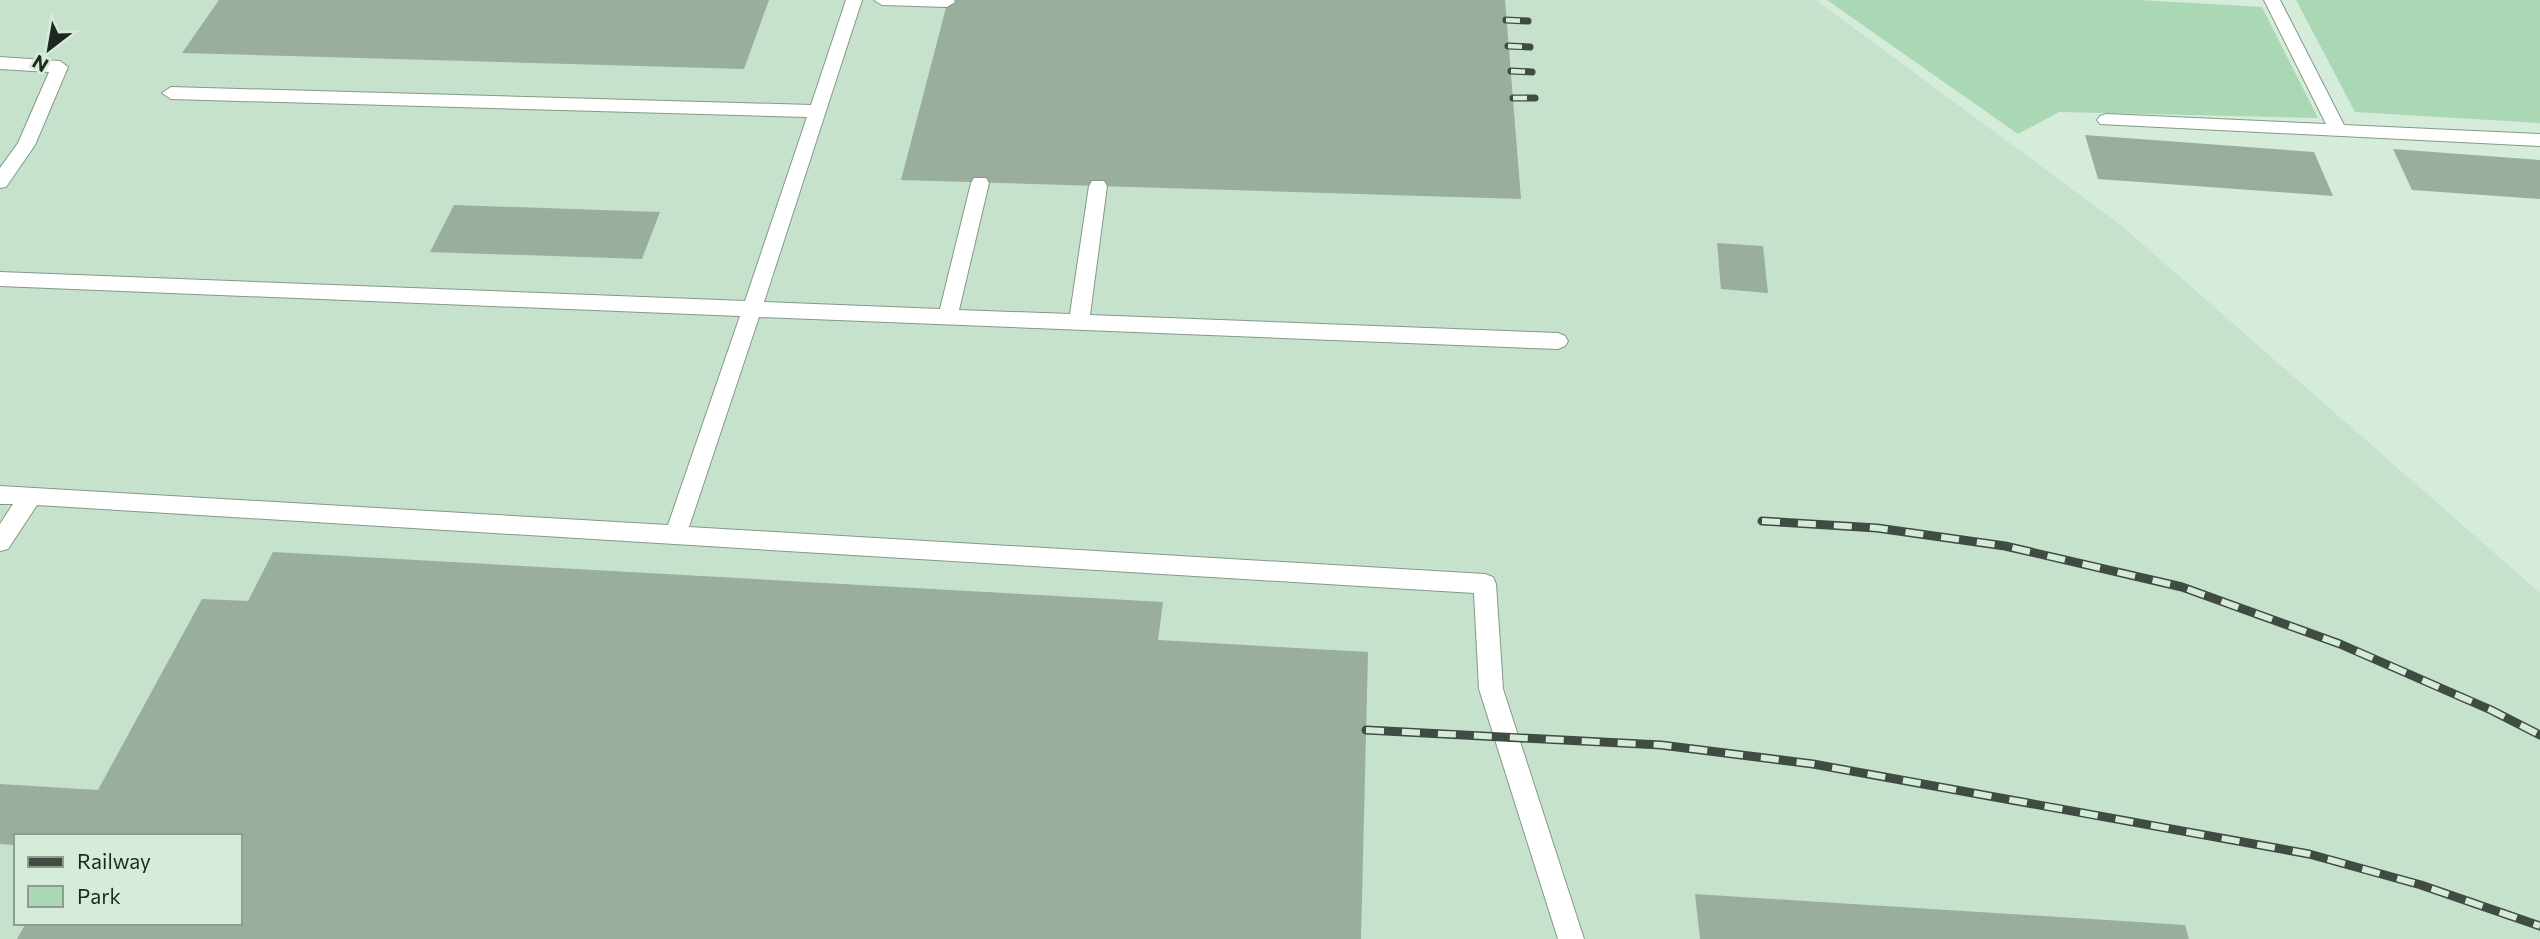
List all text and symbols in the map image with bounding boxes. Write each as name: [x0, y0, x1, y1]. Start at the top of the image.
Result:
north arrow: [14, 14, 84, 84]
text: N: [28, 50, 52, 78]
legend: [14, 834, 242, 925]
text: Railway: [77, 848, 151, 873]
text: Park: [77, 883, 121, 908]

